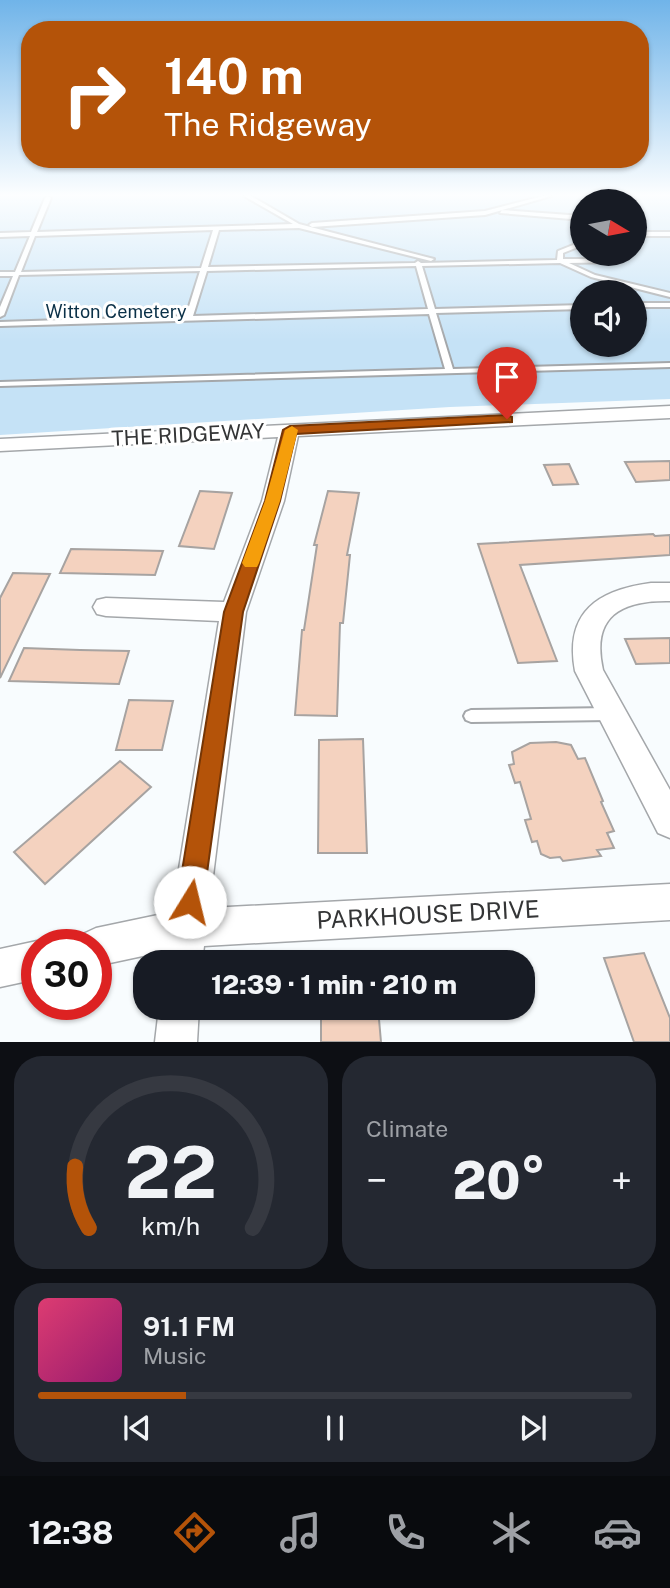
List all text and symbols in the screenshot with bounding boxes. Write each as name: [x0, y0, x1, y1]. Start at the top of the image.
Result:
text: 140 m: [164, 47, 304, 105]
icon: right: [49, 49, 140, 140]
text: The Ridgeway: [164, 106, 372, 143]
north arrow: [570, 189, 648, 266]
map controls: [570, 189, 647, 357]
button: sound: [570, 280, 647, 357]
park label: Witton Cemetery: [45, 301, 187, 322]
pin: [477, 347, 537, 419]
icon: arrive: [488, 358, 526, 396]
street label: THE RIDGEWAY: [111, 418, 266, 451]
position arrow: [153, 865, 227, 939]
street label: PARKHOUSE DRIVE: [316, 894, 540, 934]
speed limit sign: 30: [21, 929, 112, 1020]
text: 12:39 · 1 min · 210 m: [211, 969, 457, 1000]
text: Climate: [366, 1115, 448, 1142]
text: 22: [125, 1130, 217, 1215]
text: 20°: [452, 1150, 546, 1211]
text: −: [366, 1158, 387, 1203]
text: +: [611, 1158, 632, 1203]
text: km/h: [142, 1211, 200, 1241]
text: 91.1 FM: [143, 1311, 235, 1342]
text: Music: [143, 1342, 207, 1369]
icon: previous: [118, 1409, 156, 1447]
icon: pause: [316, 1409, 354, 1447]
icon: next: [514, 1409, 552, 1447]
icon: directions: [170, 1508, 219, 1557]
icon: music: [276, 1508, 325, 1557]
icon: phone: [381, 1508, 430, 1557]
icon: climate: [487, 1508, 536, 1557]
icon: car: [593, 1508, 642, 1557]
text: 12:38: [28, 1514, 114, 1551]

